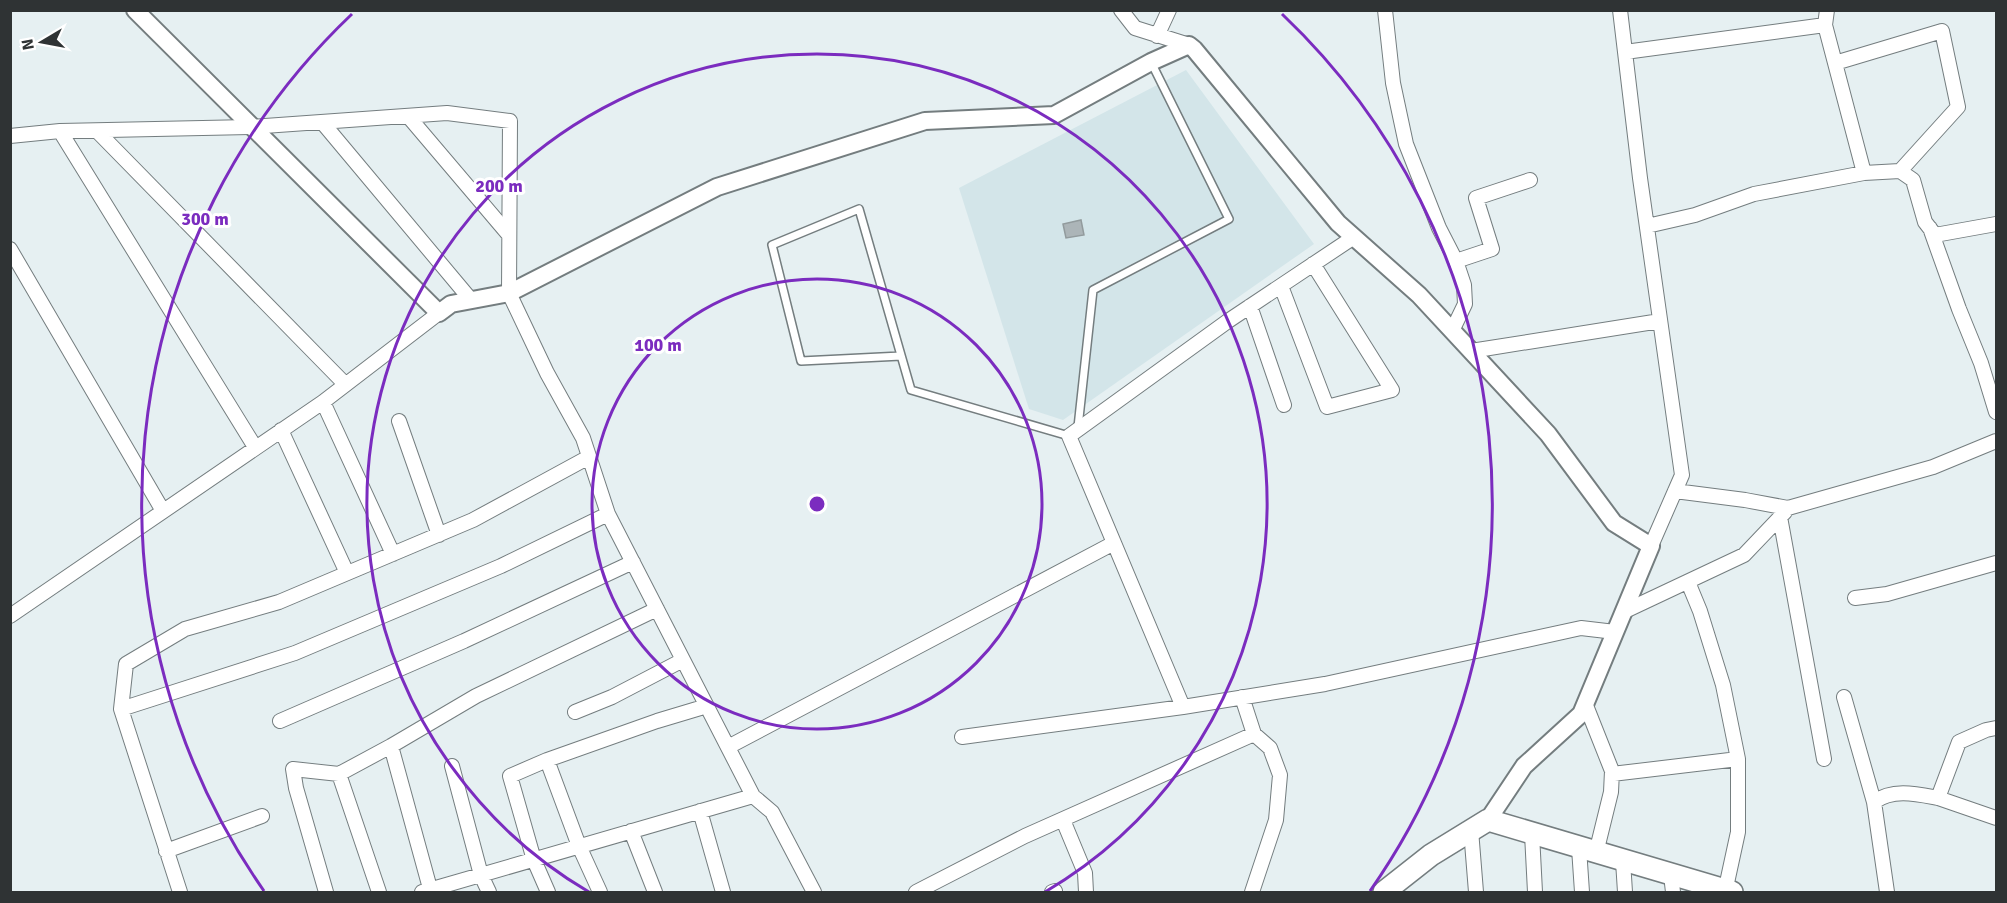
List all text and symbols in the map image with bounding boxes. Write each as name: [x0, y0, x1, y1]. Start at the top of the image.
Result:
north arrow: [12, 12, 72, 72]
text: N: [17, 37, 39, 52]
text: 200 m: [475, 175, 523, 197]
text: 300 m: [181, 208, 229, 230]
text: 100 m: [634, 334, 682, 356]
centre of rings: [807, 494, 827, 514]

